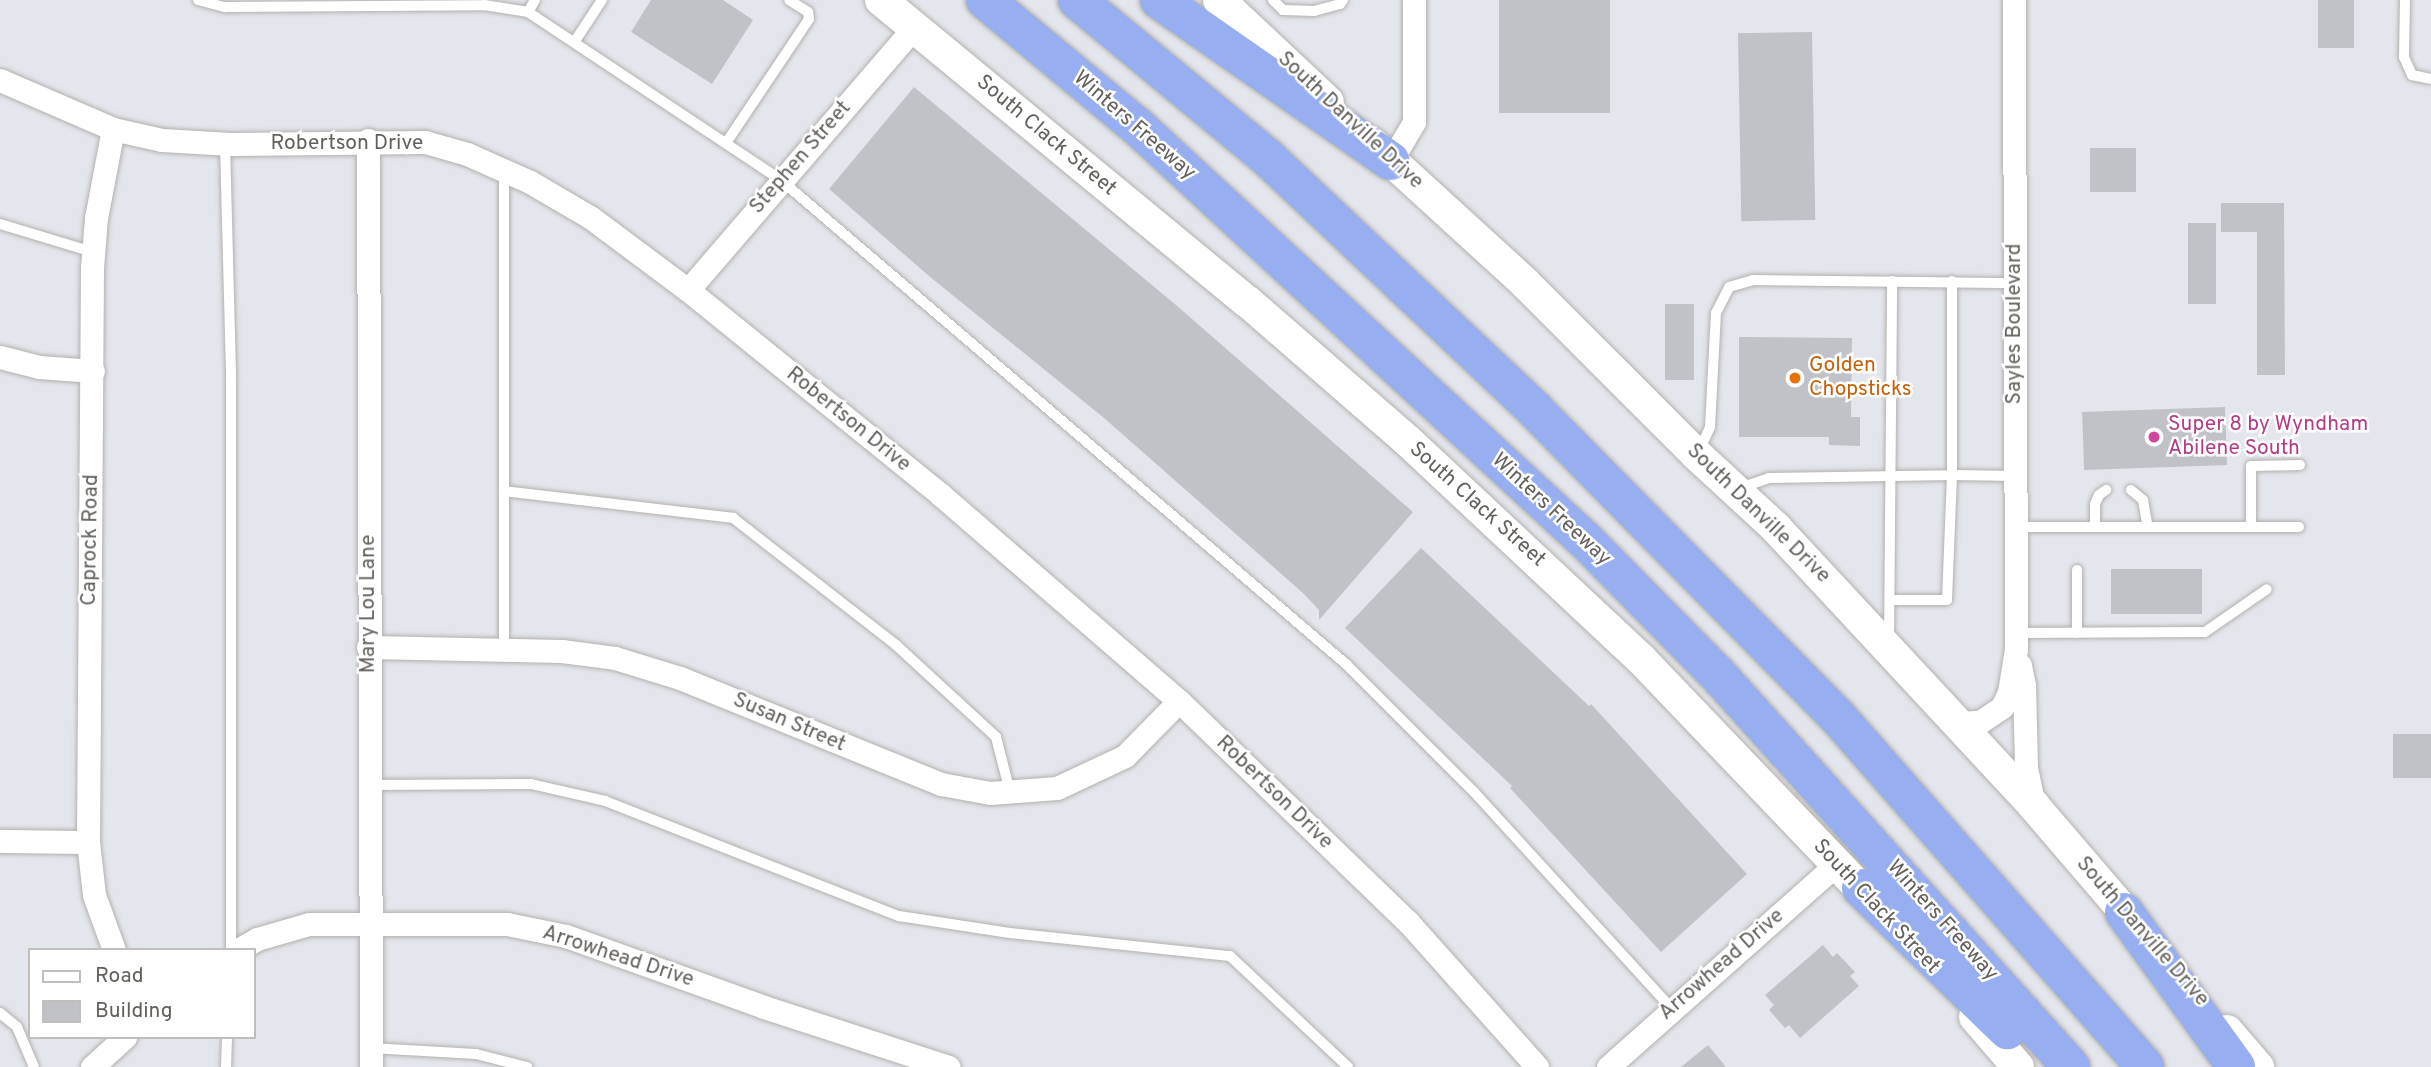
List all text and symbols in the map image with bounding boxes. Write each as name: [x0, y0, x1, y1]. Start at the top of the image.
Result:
street label: South Danville Drive: [1272, 47, 1428, 195]
street label: Winters Freeway: [1068, 66, 1200, 186]
street label: South Clack Street: [971, 70, 1121, 202]
street label: Stephen Street: [745, 96, 857, 220]
street label: Robertson Drive: [271, 131, 423, 157]
street label: Sayles Boulevard: [2002, 243, 2028, 405]
place label: Golden Chopsticks: [1809, 353, 1912, 403]
street label: Robertson Drive: [781, 362, 915, 478]
marker: Golden Chopsticks: [1787, 370, 1803, 386]
place label: Super 8 by Wyndham Abilene South: [2168, 412, 2369, 462]
marker: Super 8 by Wyndham Abilene South: [2146, 429, 2162, 445]
street label: South Clack Street: [1404, 437, 1550, 573]
street label: South Danville Drive: [1681, 439, 1835, 589]
street label: Winters Freeway: [1486, 448, 1616, 572]
street label: Caprock Road: [77, 474, 105, 606]
street label: Mary Lou Lane: [356, 535, 382, 673]
street label: Susan Street: [729, 688, 849, 758]
street label: Robertson Drive: [1210, 731, 1338, 855]
street label: South Clack Street: [1807, 834, 1945, 980]
street label: South Danville Drive: [2070, 852, 2214, 1012]
street label: Winters Freeway: [1881, 855, 2003, 987]
street label: Arrowhead Drive: [1654, 904, 1790, 1026]
street label: Arrowhead Drive: [539, 921, 697, 993]
legend: [28, 948, 256, 1039]
text: Road: [95, 963, 144, 990]
text: Building: [95, 998, 173, 1025]

